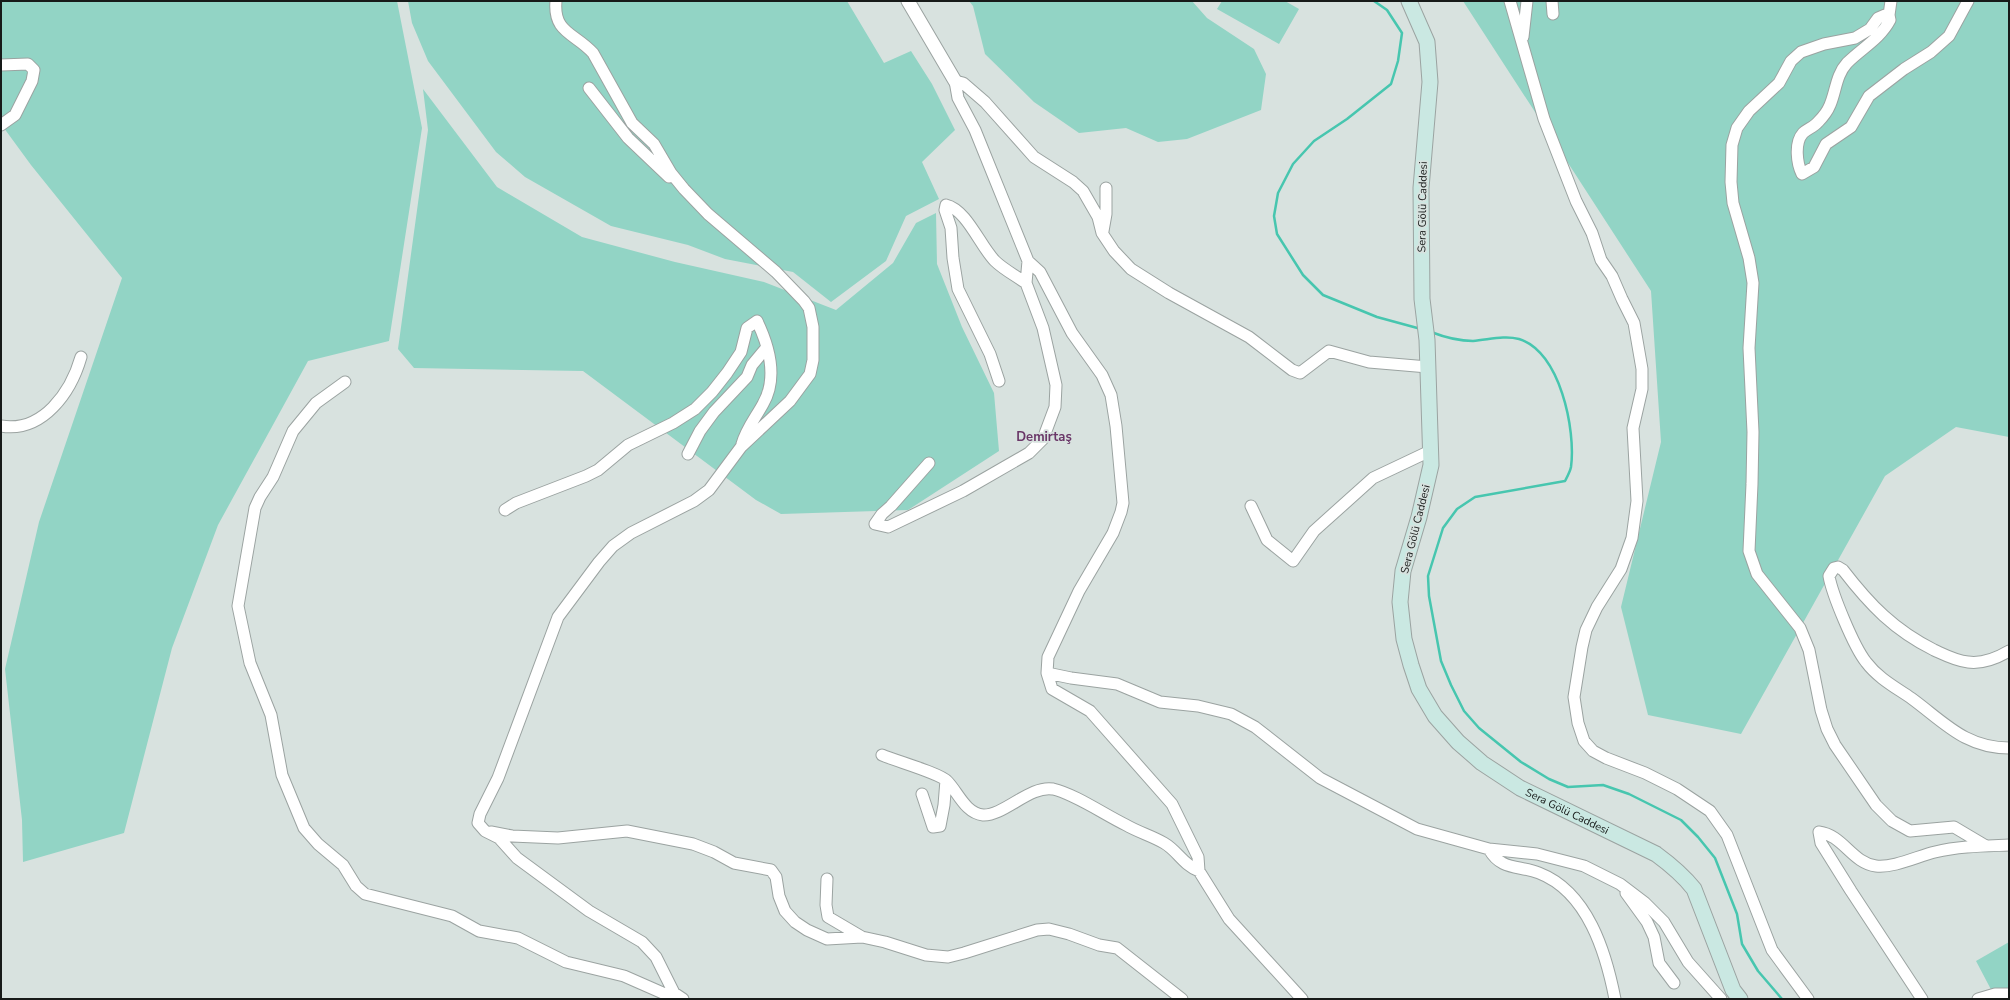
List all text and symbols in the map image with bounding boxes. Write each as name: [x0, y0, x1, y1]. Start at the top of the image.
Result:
street label: Sera Gölü Caddesi: [1414, 161, 1431, 253]
district label: Demirtaş: [1016, 428, 1072, 446]
street label: Sera Gölü Caddesi: [1397, 483, 1434, 575]
street label: Sera Gölü Caddesi: [1523, 785, 1611, 838]

